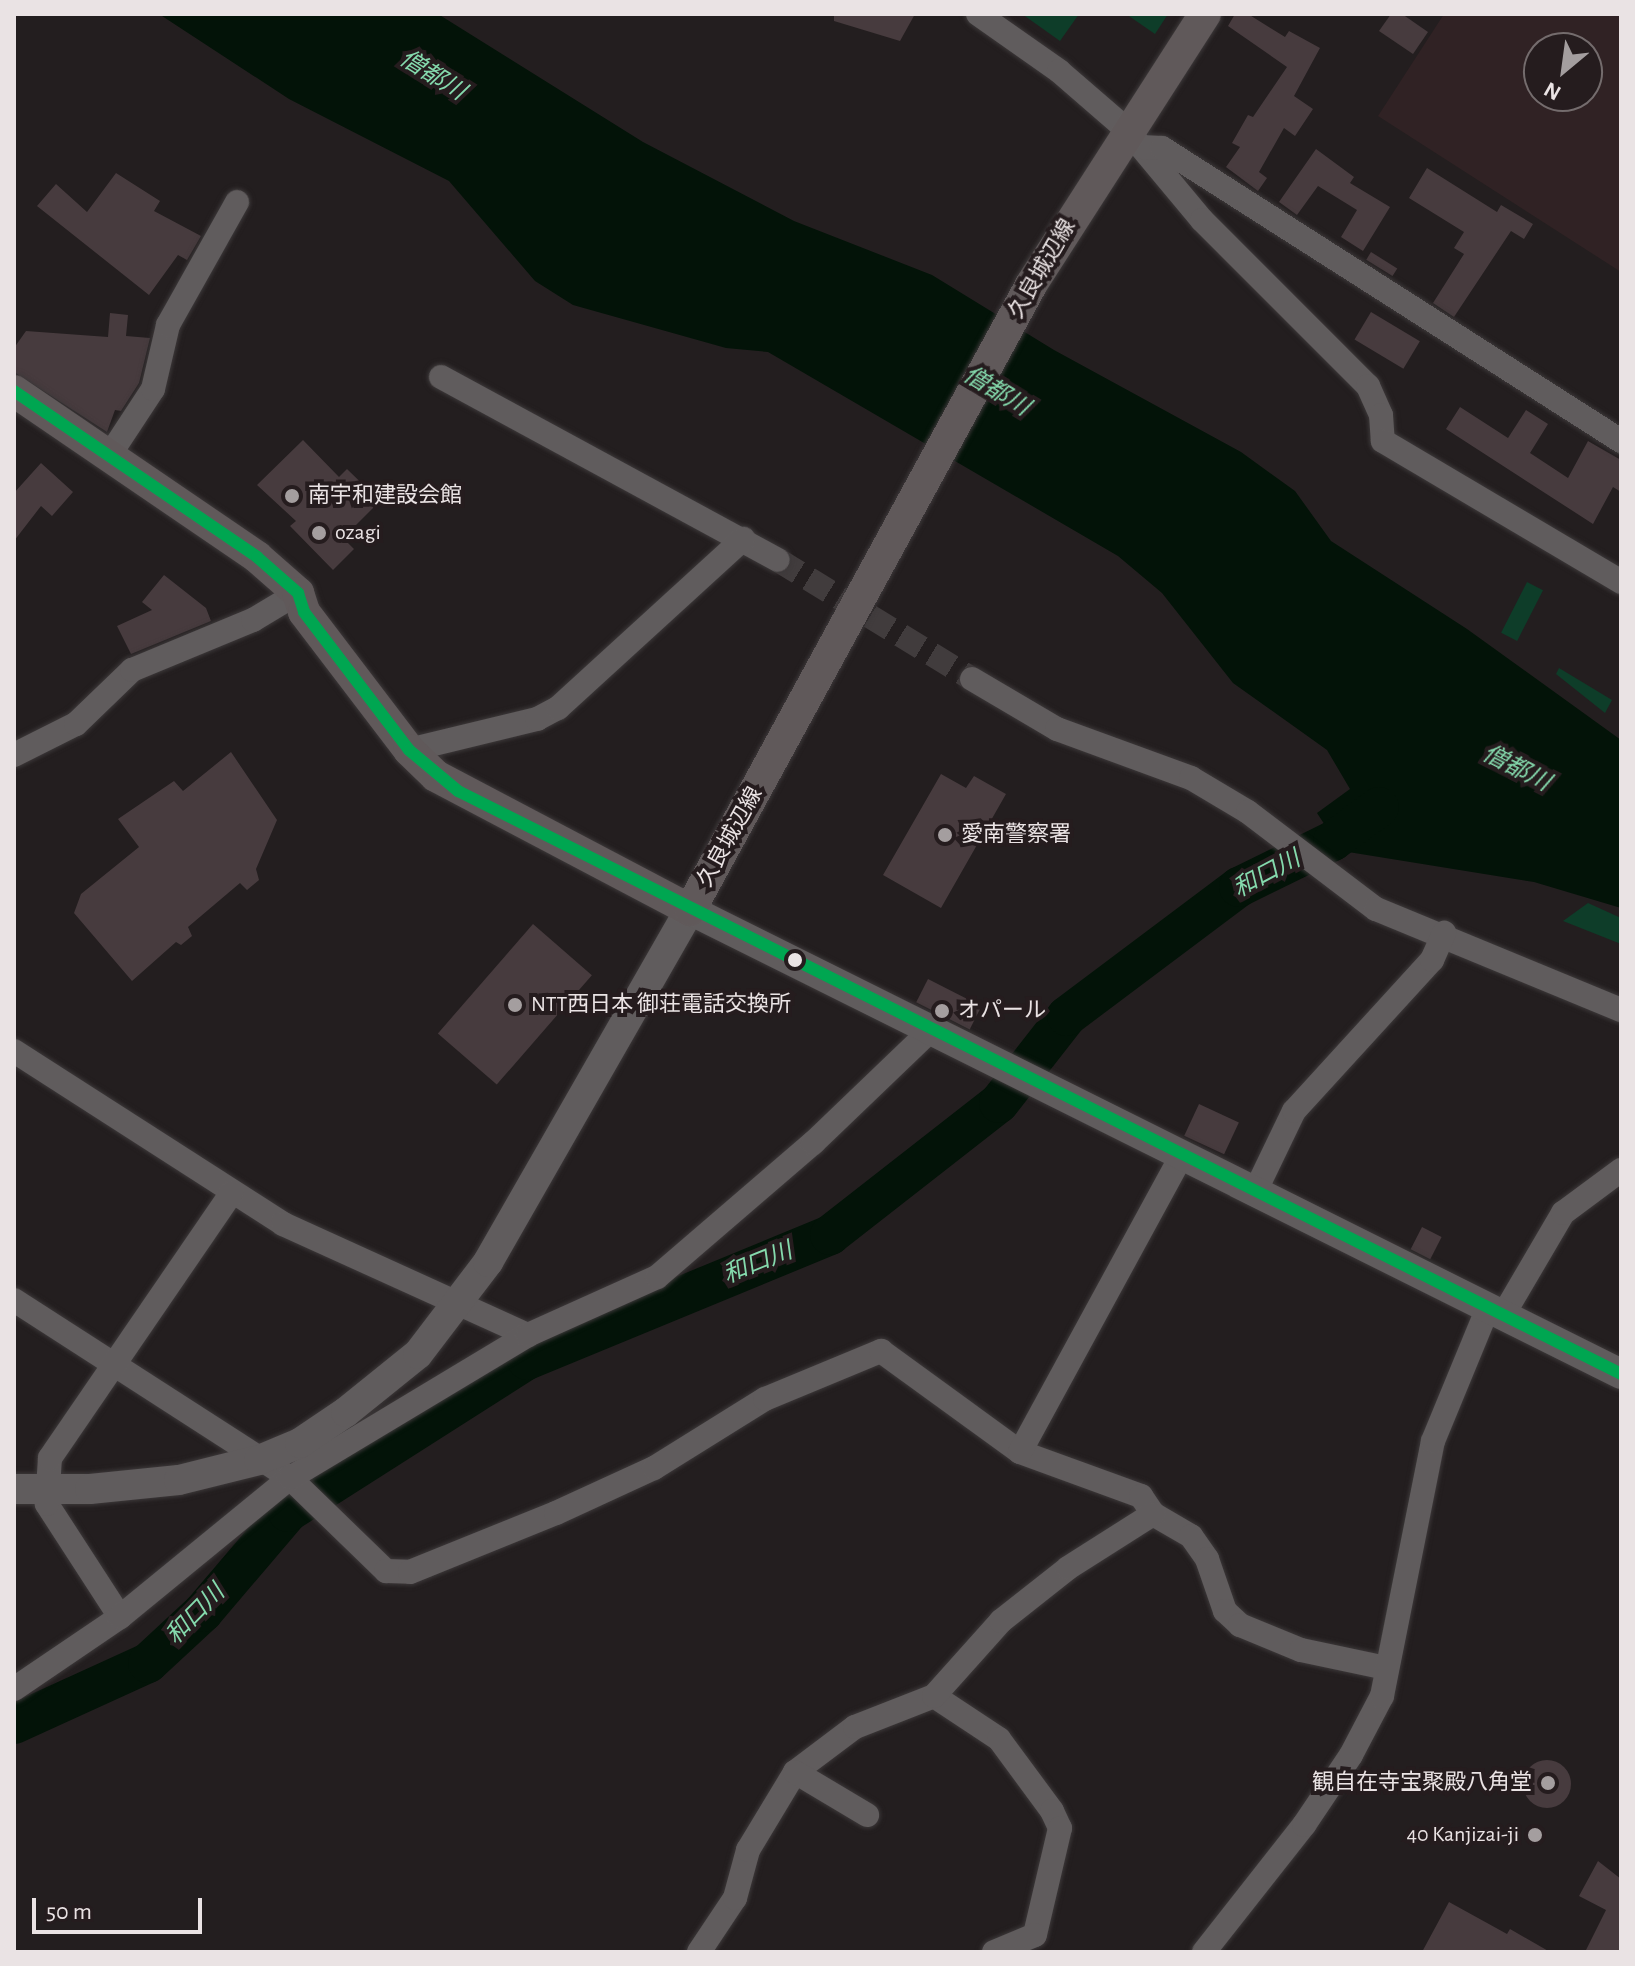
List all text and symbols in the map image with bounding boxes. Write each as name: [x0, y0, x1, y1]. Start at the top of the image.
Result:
north arrow: [1523, 32, 1603, 112]
water label: 僧都川: [394, 45, 470, 107]
text: N: [1540, 78, 1564, 105]
street label: 久良城辺線: [1003, 215, 1081, 323]
water label: 僧都川: [958, 361, 1034, 423]
place label: 南宇和建設会館: [308, 483, 462, 509]
marker: 南宇和建設会館: [283, 487, 301, 505]
place label: ozagi: [335, 520, 381, 546]
marker: ozagi: [310, 524, 328, 542]
water label: 僧都川: [1477, 740, 1555, 798]
street label: 久良城辺線: [692, 782, 768, 892]
place label: 愛南警察署: [961, 822, 1071, 848]
marker: 愛南警察署: [936, 826, 954, 844]
water label: 和口川: [1228, 845, 1306, 905]
unlabelled marker: [787, 952, 803, 968]
place label: NTT西日本 御荘電話交換所: [531, 992, 791, 1018]
marker: NTT西日本 御荘電話交換所: [506, 996, 524, 1014]
place label: オパール: [958, 998, 1046, 1024]
marker: オパール: [933, 1002, 951, 1020]
water label: 和口川: [719, 1237, 797, 1291]
water label: 和口川: [161, 1579, 231, 1651]
place label: 観自在寺宝聚殿八角堂: [1312, 1770, 1532, 1796]
marker: 観自在寺宝聚殿八角堂: [1539, 1774, 1557, 1792]
place label: 40 Kanjizai-ji: [1406, 1822, 1519, 1848]
marker: 40 Kanjizai-ji: [1526, 1826, 1544, 1844]
scale bar: [36, 1882, 206, 1932]
text: 50 m: [46, 1900, 92, 1924]

